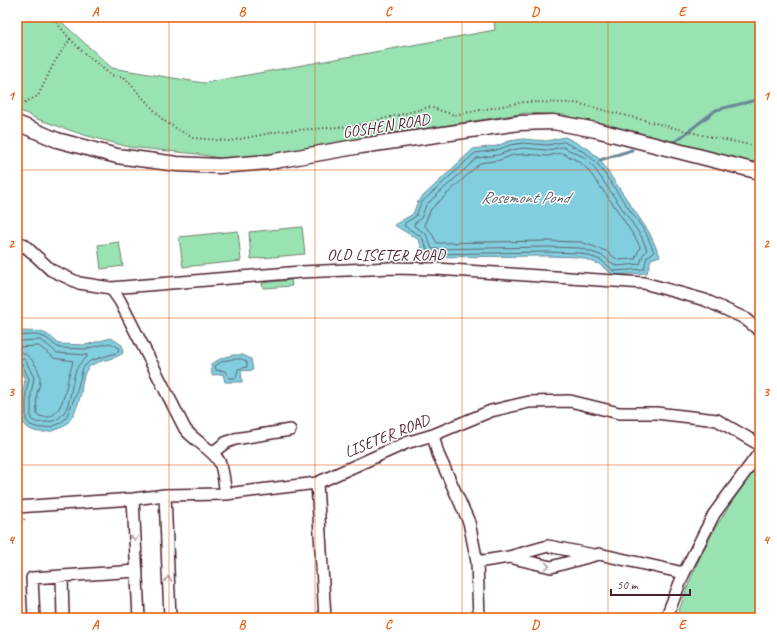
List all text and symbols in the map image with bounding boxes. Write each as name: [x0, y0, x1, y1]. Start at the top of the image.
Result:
text: A: [92, 4, 100, 20]
text: B: [239, 4, 247, 20]
text: C: [385, 4, 393, 20]
text: D: [531, 4, 540, 20]
text: E: [679, 4, 688, 20]
text: 1: [8, 88, 16, 104]
text: 1: [763, 88, 771, 104]
street label: GOSHEN ROAD: [341, 109, 433, 143]
water label: Rosemont Pond: [481, 187, 574, 208]
text: 2: [8, 236, 15, 252]
text: 2: [763, 236, 770, 252]
street label: OLD LISETER ROAD: [327, 245, 447, 265]
text: 3: [8, 384, 15, 400]
text: 3: [763, 384, 770, 400]
street label: LISETER ROAD: [342, 409, 434, 462]
text: 4: [8, 532, 16, 548]
text: 4: [763, 532, 771, 548]
one-way arrow: [131, 535, 139, 541]
one-way arrow: [543, 561, 550, 570]
scale bar: [611, 571, 690, 597]
one-way arrow: [164, 576, 173, 582]
text: 50 m: [617, 577, 639, 593]
text: A: [92, 617, 100, 633]
text: B: [239, 617, 247, 633]
text: C: [385, 617, 393, 633]
text: D: [531, 617, 540, 633]
text: E: [679, 617, 688, 633]

